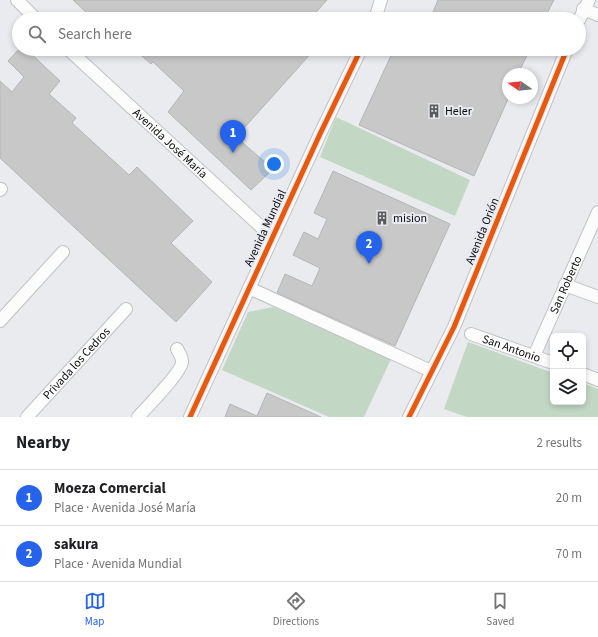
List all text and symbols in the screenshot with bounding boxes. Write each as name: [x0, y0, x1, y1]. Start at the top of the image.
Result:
search box: [12, 12, 586, 56]
icon: search: [26, 23, 48, 45]
text: Search here: [58, 24, 132, 45]
north arrow: [502, 68, 538, 104]
building icon: Heler: [426, 103, 442, 119]
place label: Heler: [445, 103, 473, 120]
street label: Avenida José María: [129, 105, 211, 182]
pin: 1: [220, 120, 246, 153]
your location: [264, 154, 284, 174]
street label: Avenida Mundial: [240, 187, 291, 269]
street label: Avenida Orión: [461, 195, 504, 267]
building icon: mision: [374, 210, 390, 226]
place label: mision: [393, 210, 427, 227]
pin: 2: [356, 231, 382, 264]
street label: San Roberto: [546, 253, 586, 317]
street label: Privada los Cedros: [39, 324, 114, 403]
street label: San Antonio: [480, 331, 543, 367]
map controls: [550, 333, 586, 405]
button: locate: [550, 333, 586, 369]
button: layers: [550, 369, 586, 405]
text: Nearby: [16, 431, 70, 455]
text: 2 results: [537, 434, 582, 452]
text: Moeza Comercial: [54, 478, 166, 499]
text: 1: [26, 489, 32, 507]
text: 20 m: [556, 489, 582, 507]
text: Place · Avenida José María: [54, 499, 196, 517]
text: sakura: [54, 534, 98, 555]
text: 2: [26, 545, 32, 563]
text: 70 m: [556, 545, 582, 563]
text: Place · Avenida Mundial: [54, 555, 182, 573]
tab: Map: [84, 590, 106, 629]
tab: Directions: [273, 590, 319, 629]
tab: Saved: [486, 590, 514, 629]

